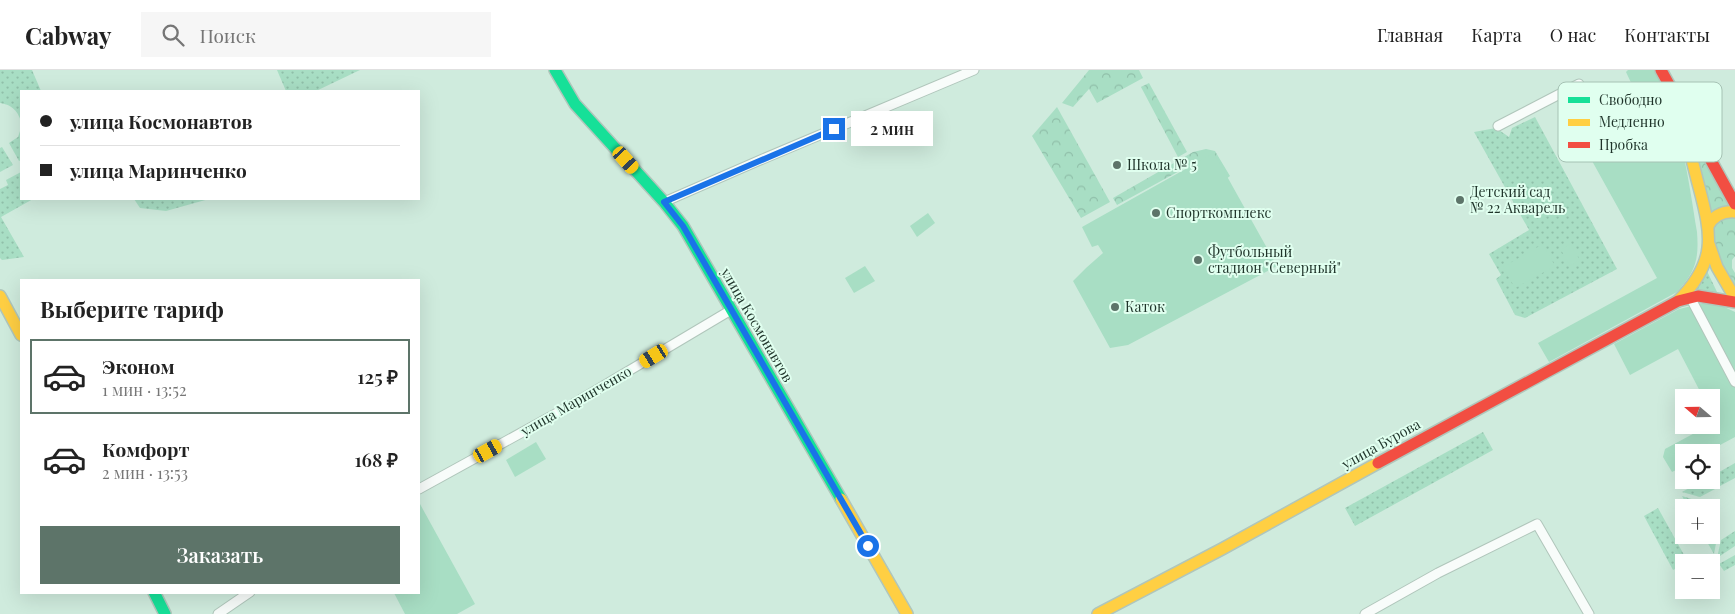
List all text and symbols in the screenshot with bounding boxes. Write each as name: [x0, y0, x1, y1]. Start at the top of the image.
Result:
search box: [141, 12, 491, 57]
text: Cabway: [25, 19, 111, 51]
icon: search: [159, 21, 187, 49]
text: Поиск: [199, 22, 256, 48]
text: Главная: [1377, 23, 1443, 47]
text: Карта: [1471, 23, 1522, 47]
text: О нас: [1550, 23, 1596, 47]
text: Контакты: [1624, 23, 1710, 47]
legend: [1558, 82, 1722, 162]
text: Свободно: [1599, 90, 1663, 109]
text: улица Космонавтов: [70, 108, 252, 134]
callout: 2 мин: [852, 112, 934, 146]
text: Медленно: [1599, 112, 1665, 131]
route end: [823, 118, 845, 140]
text: 2 мин: [870, 118, 914, 139]
text: Пробка: [1599, 135, 1648, 154]
car: [610, 144, 641, 176]
place label: Школа № 5: [1127, 155, 1197, 174]
text: улица Маринченко: [70, 157, 247, 183]
marker: Школа № 5: [1111, 159, 1123, 171]
place label: Детский сад № 22 Акварель: [1470, 182, 1565, 217]
marker: Детский сад № 22 Акварель: [1454, 194, 1466, 206]
place label: Спорткомплекс: [1166, 203, 1271, 222]
marker: Спорткомплекс: [1150, 207, 1162, 219]
place label: Футбольный стадион "Северный": [1208, 242, 1341, 277]
marker: Футбольный стадион "Северный": [1192, 254, 1204, 266]
street label: улица Космонавтов: [716, 263, 798, 386]
text: Выберите тариф: [40, 294, 224, 324]
place label: Каток: [1125, 297, 1165, 316]
marker: Каток: [1109, 301, 1121, 313]
car: [637, 342, 670, 370]
text: Эконом: [102, 353, 175, 379]
icon: car: [42, 354, 87, 399]
street label: улица Маринченко: [516, 361, 635, 441]
text: 125 ₽: [357, 363, 398, 389]
text: 1 мин · 13:52: [102, 379, 187, 400]
north arrow: [1675, 389, 1720, 434]
map controls: [1675, 389, 1720, 599]
street label: улица Бурова: [1337, 414, 1423, 473]
text: Комфорт: [102, 436, 190, 462]
icon: car: [42, 437, 87, 482]
car: [471, 437, 504, 465]
button: locate: [1675, 444, 1720, 489]
text: 168 ₽: [354, 446, 398, 472]
text: 2 мин · 13:53: [102, 462, 188, 483]
button: +: [1675, 499, 1720, 544]
button: Заказать: [40, 526, 400, 584]
route start: [857, 535, 879, 557]
button: −: [1675, 554, 1720, 599]

